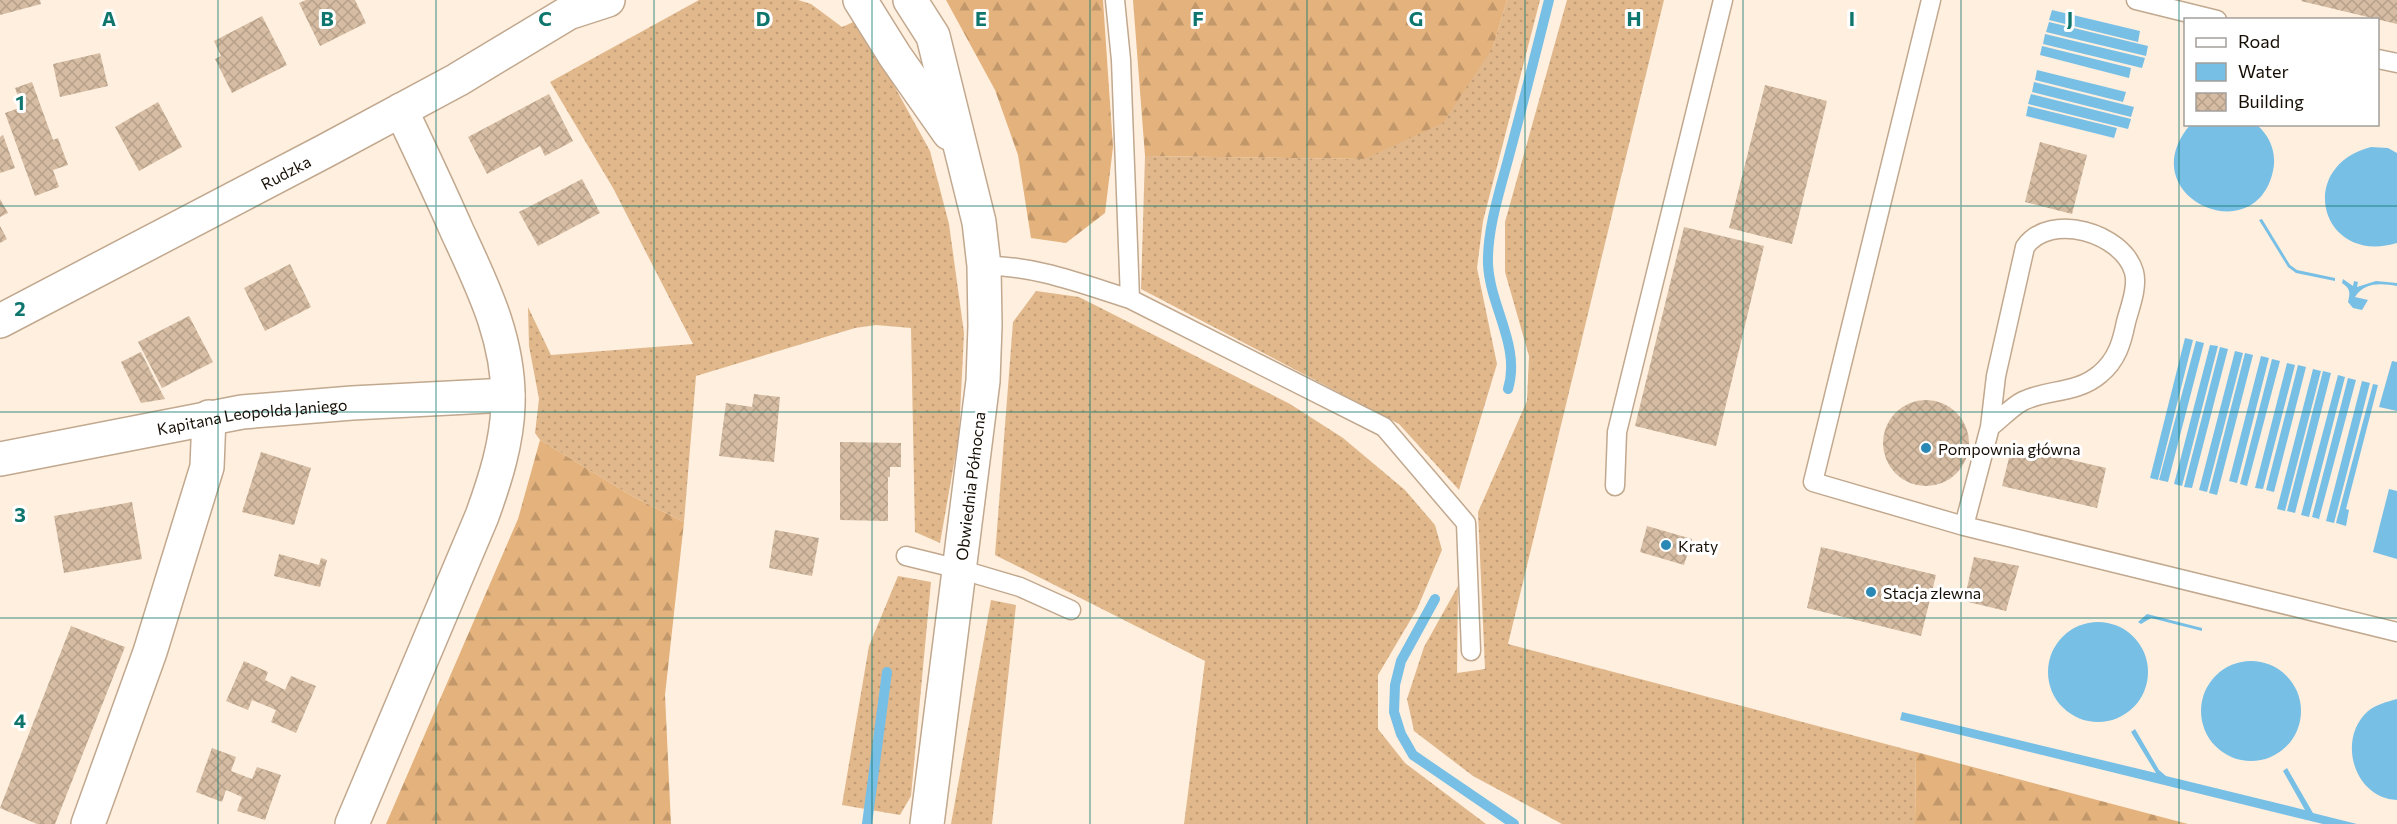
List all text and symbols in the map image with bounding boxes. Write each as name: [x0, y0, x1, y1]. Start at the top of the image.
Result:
text: A: [102, 6, 116, 30]
text: B: [320, 6, 334, 30]
text: C: [538, 6, 552, 30]
text: D: [756, 6, 770, 30]
text: E: [975, 6, 987, 30]
text: F: [1192, 6, 1204, 30]
text: G: [1409, 6, 1423, 30]
text: H: [1627, 6, 1642, 30]
text: I: [1849, 6, 1855, 30]
text: J: [2067, 6, 2073, 30]
legend: [2184, 18, 2379, 126]
text: Road: [2238, 30, 2280, 52]
text: Water: [2238, 60, 2289, 82]
text: 1: [15, 90, 25, 114]
text: Building: [2238, 90, 2304, 112]
street label: Rudzka: [257, 151, 314, 193]
text: 2: [14, 296, 26, 320]
street label: Kapitana Leopolda Janiego: [155, 394, 348, 438]
street label: Obwiednia Północna: [951, 410, 989, 562]
place label: Pompownia główna: [1938, 439, 2081, 458]
marker: Pompownia główna: [1919, 441, 1933, 455]
text: 3: [14, 502, 26, 526]
place label: Kraty: [1678, 536, 1718, 555]
marker: Kraty: [1659, 538, 1673, 552]
place label: Stacja zlewna: [1883, 583, 1981, 602]
marker: Stacja zlewna: [1864, 585, 1878, 599]
text: 4: [14, 708, 26, 732]

